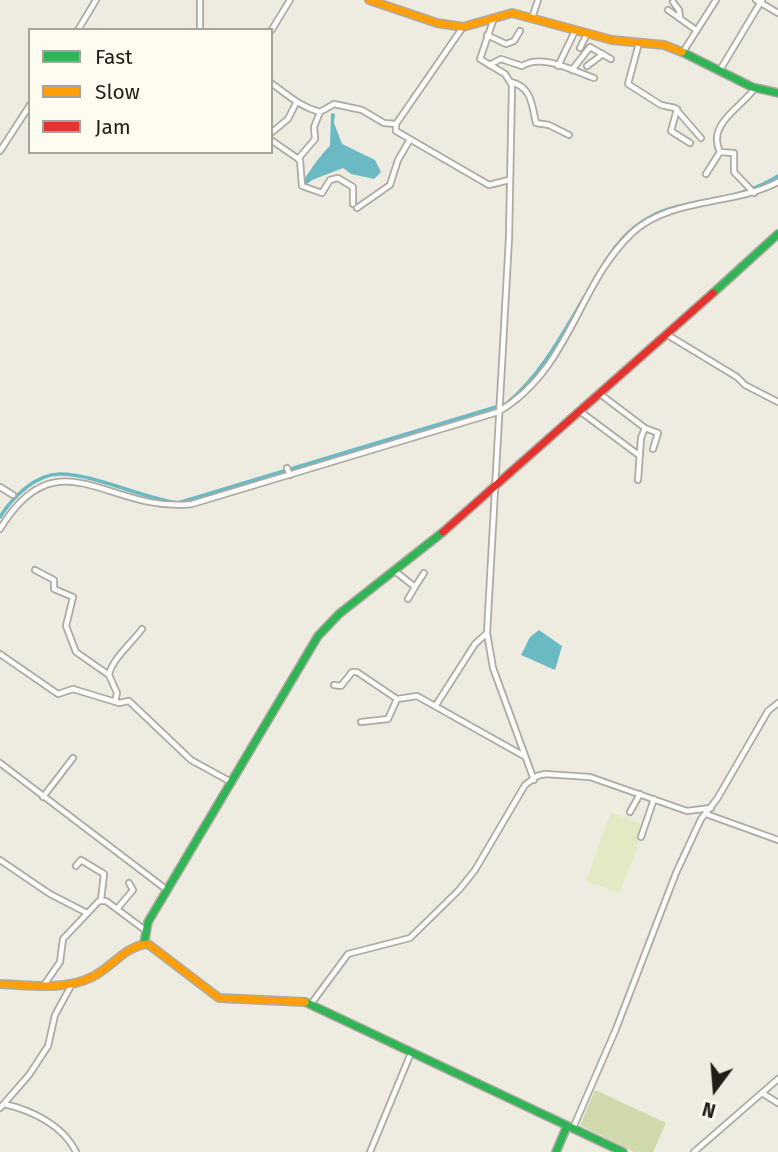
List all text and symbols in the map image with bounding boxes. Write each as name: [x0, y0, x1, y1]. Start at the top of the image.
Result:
legend: [28, 28, 273, 154]
text: Fast: [95, 44, 133, 70]
text: Slow: [95, 79, 140, 105]
text: Jam: [95, 114, 131, 140]
north arrow: [680, 1054, 750, 1124]
text: N: [700, 1097, 718, 1122]

